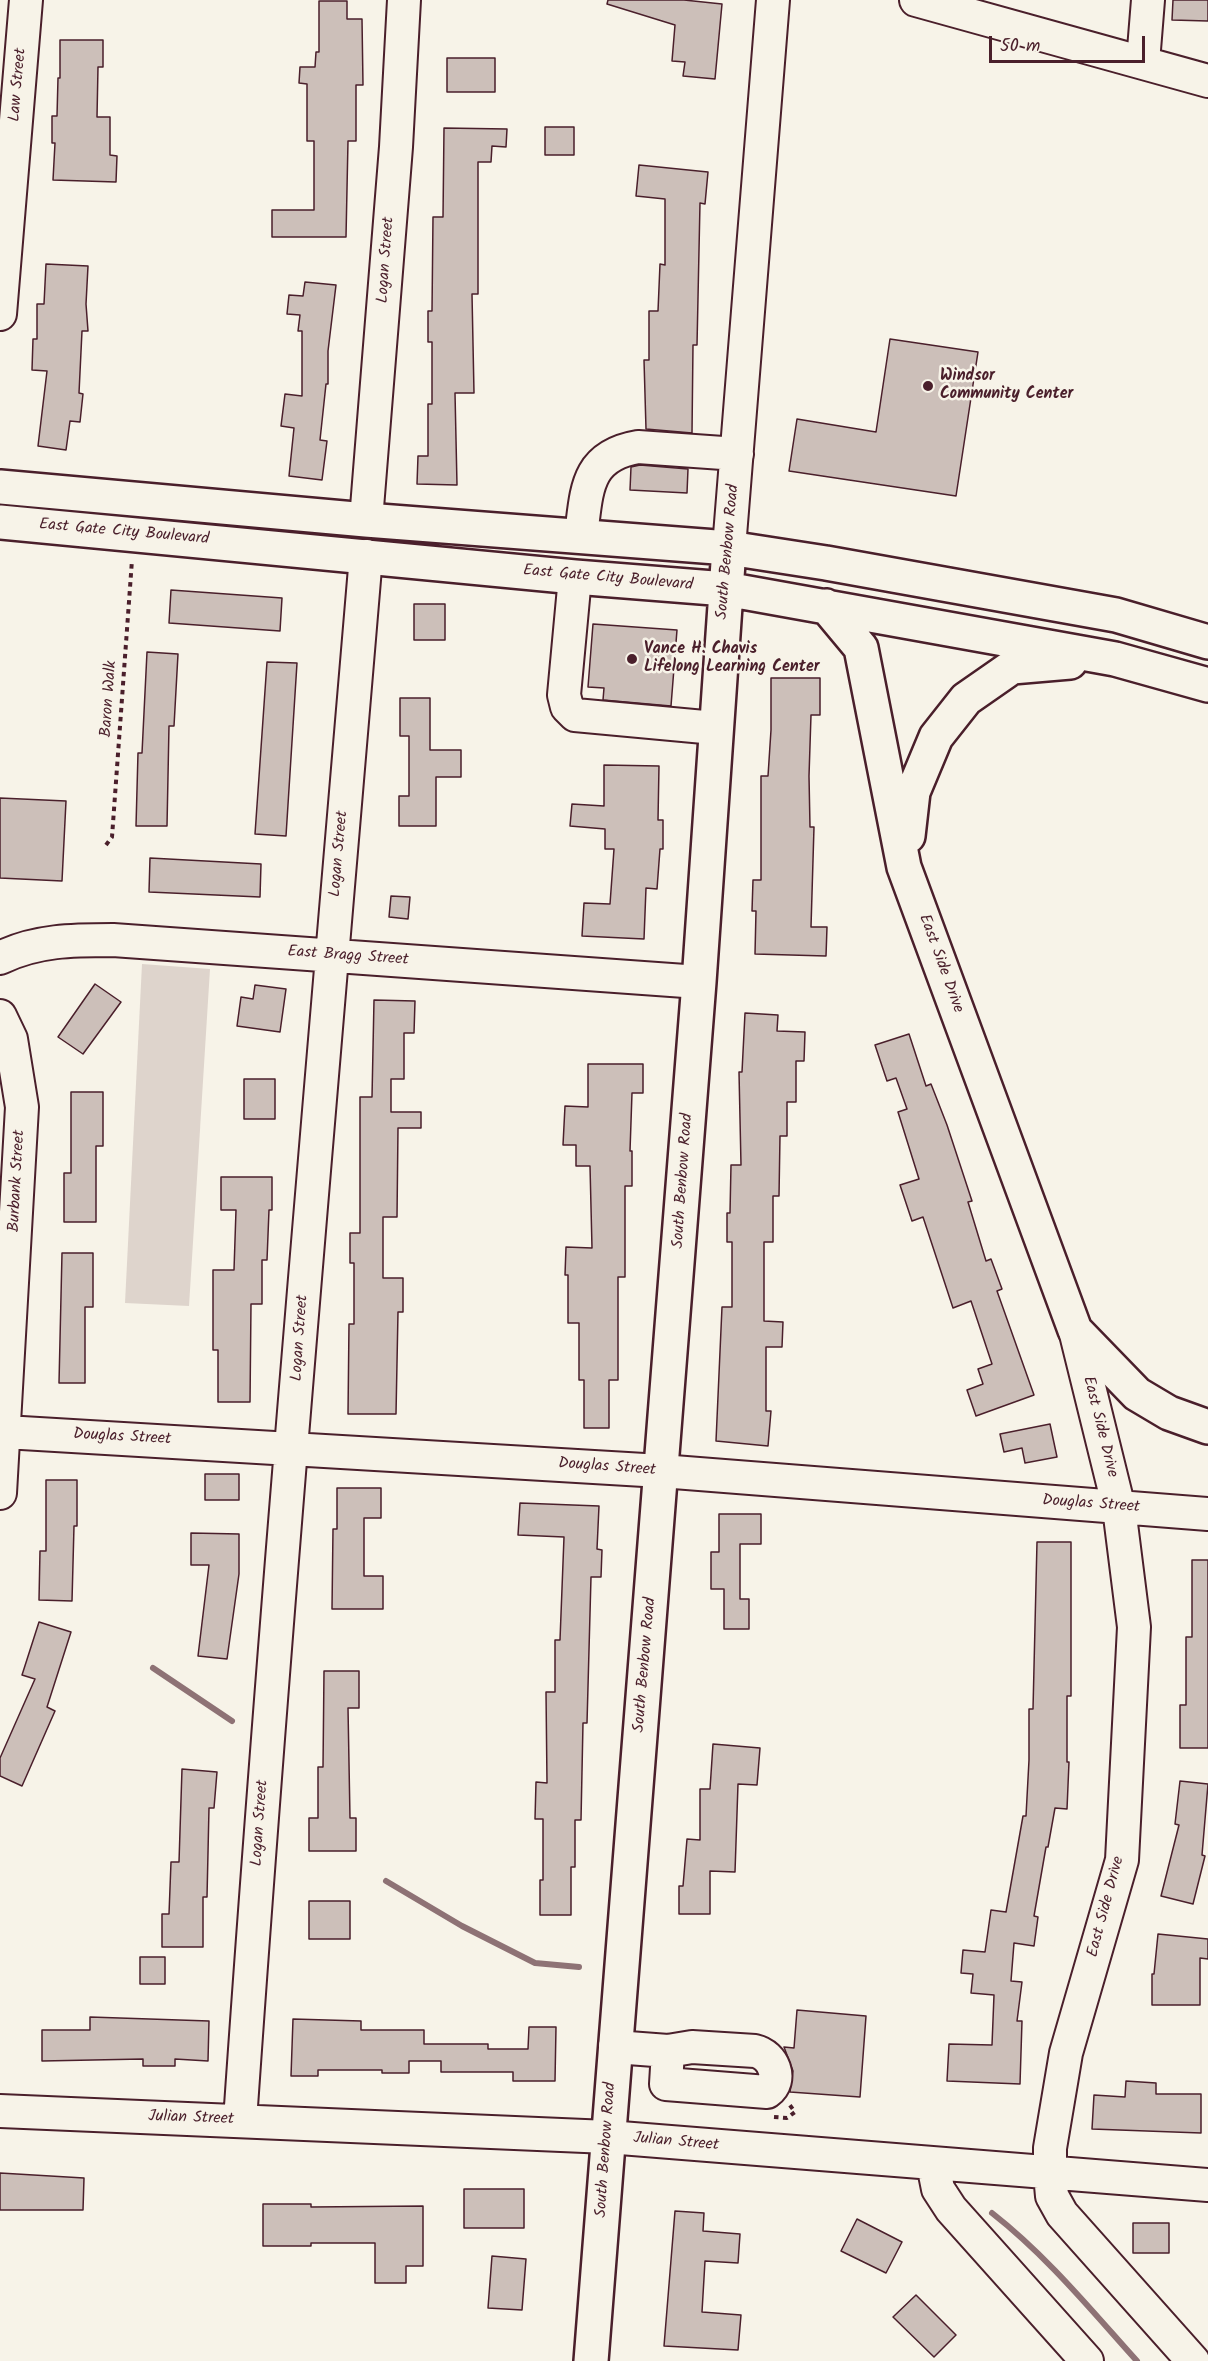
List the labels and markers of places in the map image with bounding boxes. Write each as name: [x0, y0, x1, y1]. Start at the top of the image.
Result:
place label: Windsor Community Center: [940, 367, 1073, 405]
marker: Windsor Community Center: [921, 379, 935, 393]
place label: Vance H. Chavis Lifelong Learning Center: [644, 640, 820, 678]
marker: Vance H. Chavis Lifelong Learning Center: [625, 652, 639, 666]

